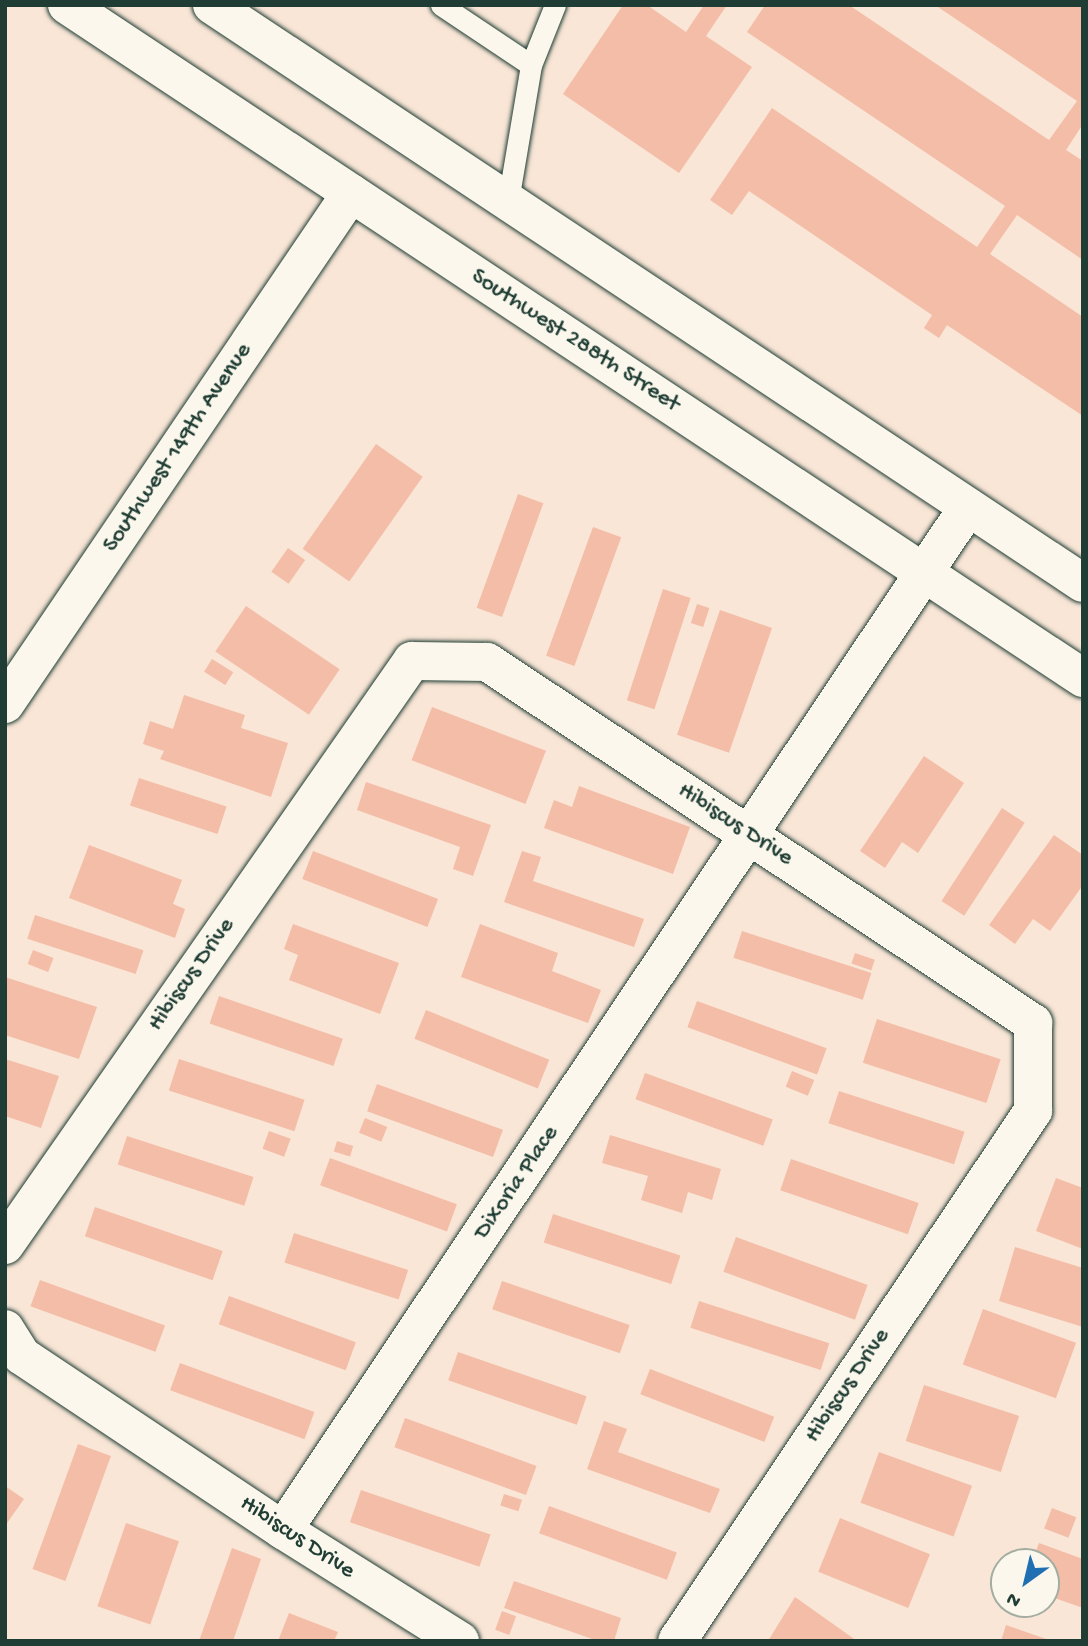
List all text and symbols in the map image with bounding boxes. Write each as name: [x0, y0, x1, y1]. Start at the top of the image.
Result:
street label: Southwest 288th Street: [465, 263, 685, 419]
street label: Southwest 149th Avenue: [97, 338, 259, 558]
street label: Hibiscus Drive: [672, 777, 798, 873]
street label: Hibiscus Drive: [142, 913, 242, 1037]
street label: Dixoria Place: [468, 1121, 566, 1245]
street label: Hibiscus Drive: [799, 1323, 897, 1449]
street label: Hibiscus Drive: [234, 1490, 360, 1586]
north arrow: [990, 1548, 1060, 1618]
text: N: [1003, 1586, 1026, 1612]

